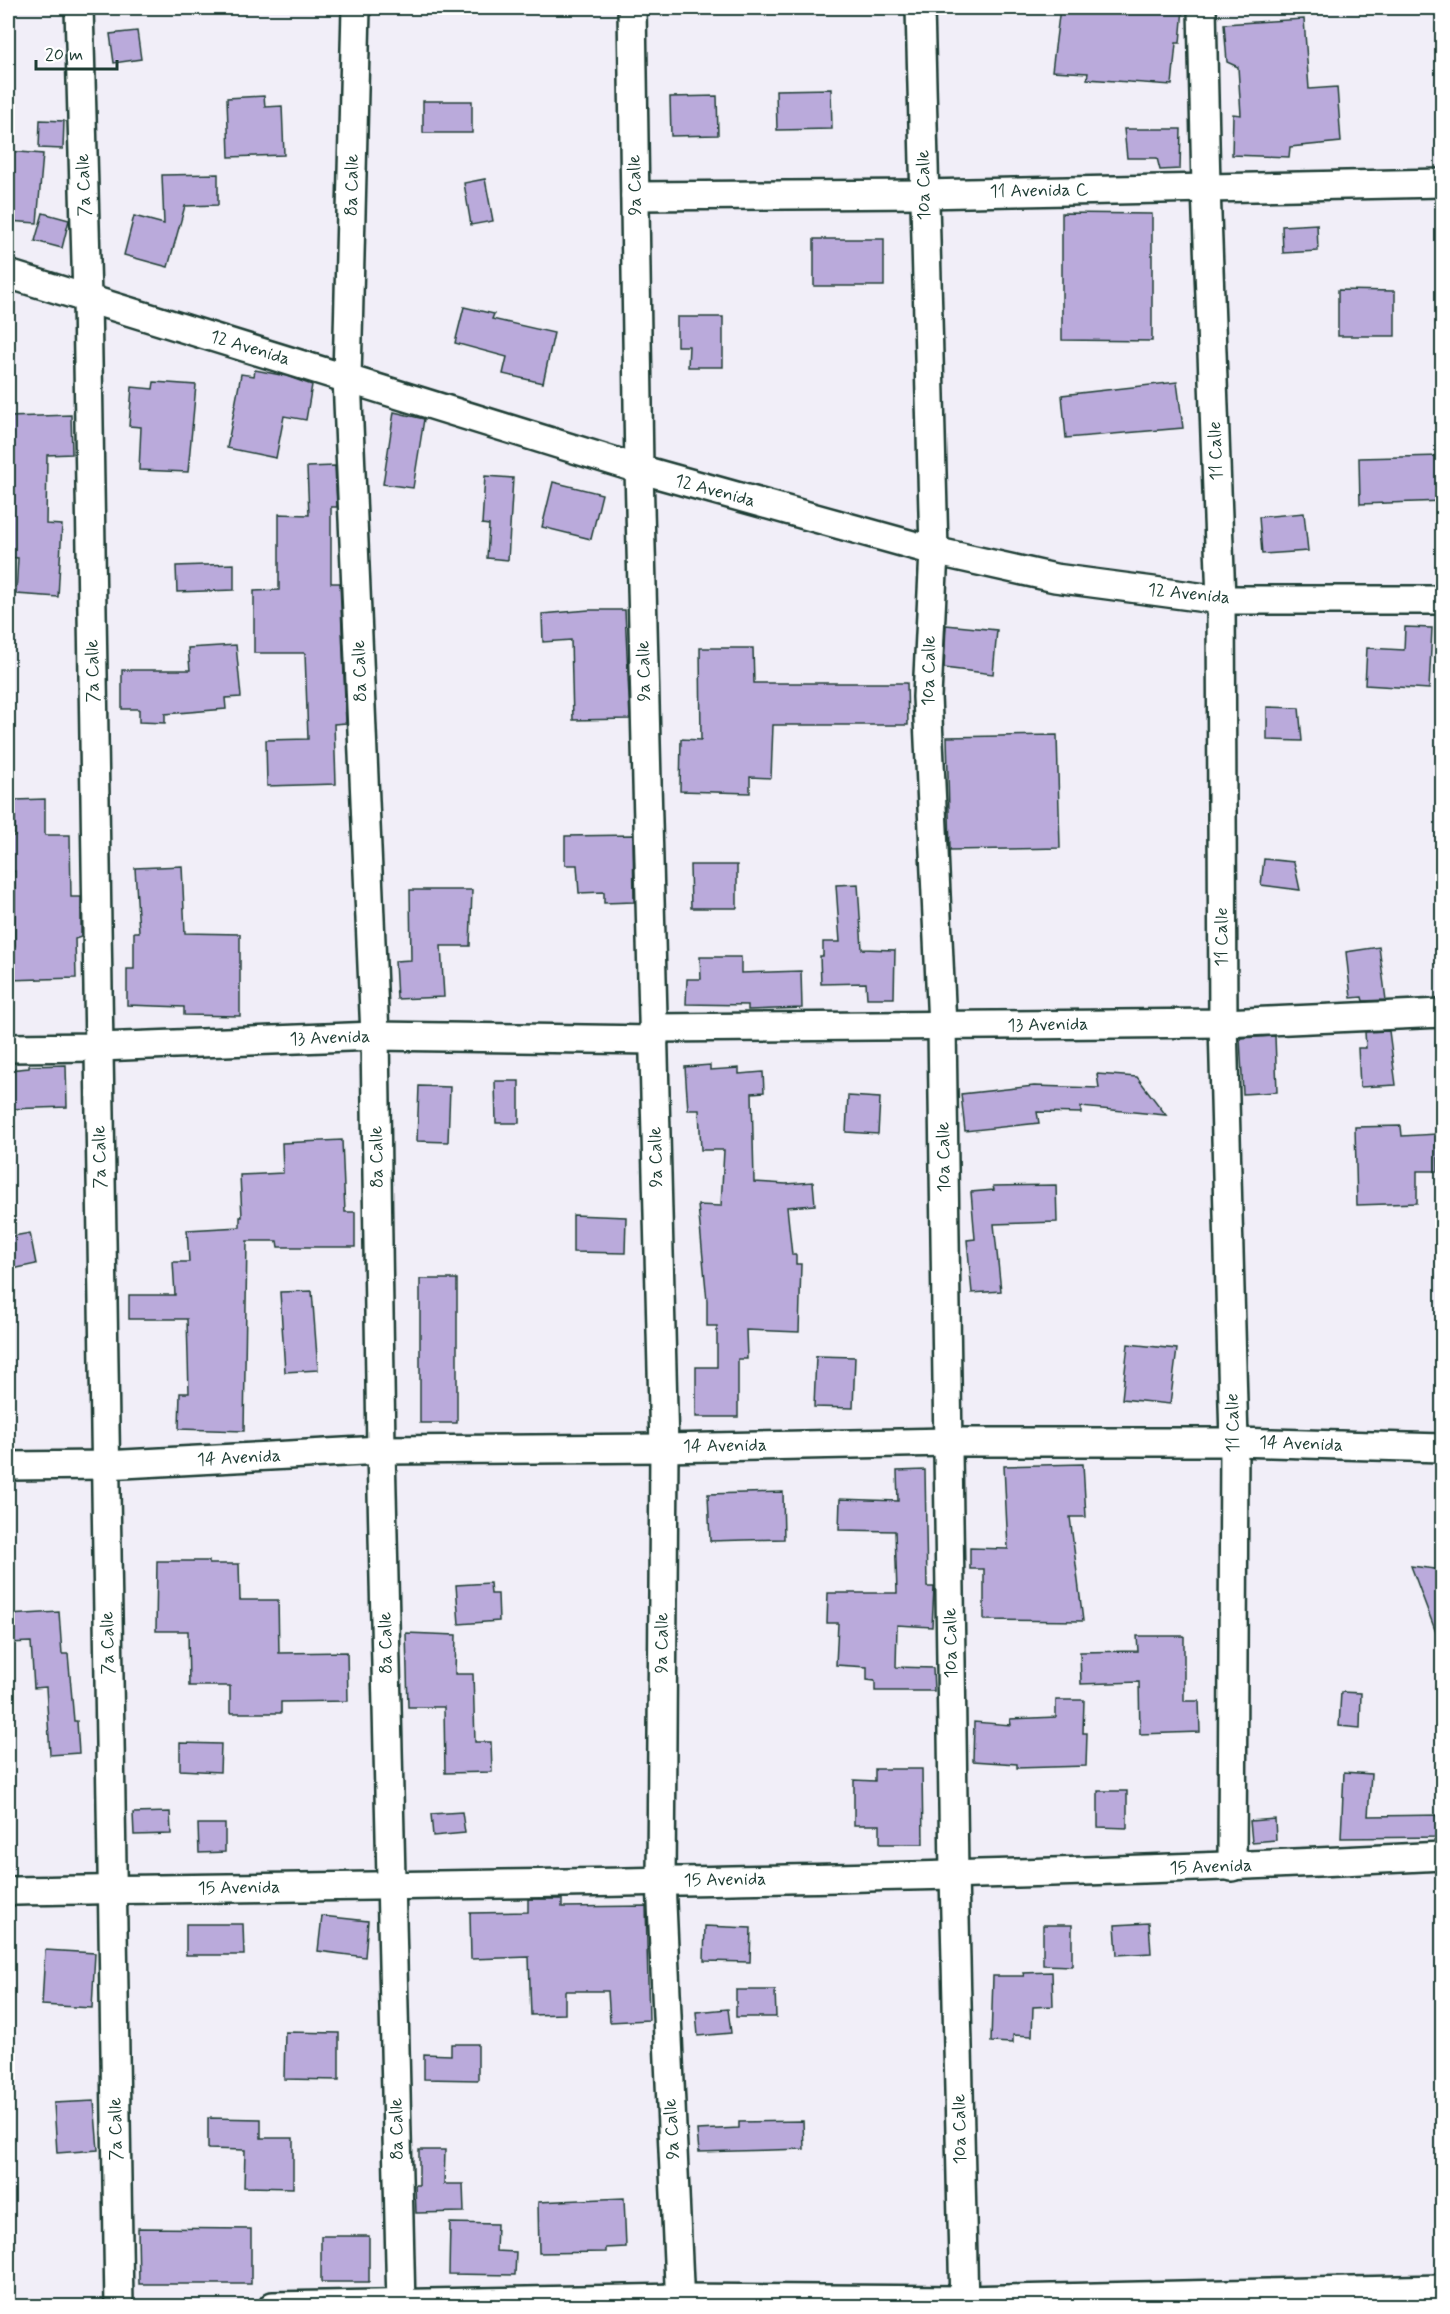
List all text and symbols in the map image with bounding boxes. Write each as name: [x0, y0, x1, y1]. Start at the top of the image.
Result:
scale bar: [36, 33, 117, 71]
text: 20 m: [45, 43, 83, 67]
street label: 10a Calle: [911, 150, 937, 220]
street label: 7a Calle: [71, 153, 97, 217]
street label: 8a Calle: [339, 154, 365, 216]
street label: 9a Calle: [622, 154, 648, 216]
street label: 11 Avenida C: [989, 178, 1089, 204]
street label: 12 Avenida: [207, 324, 293, 372]
street label: 11 Calle: [1203, 421, 1229, 481]
street label: 12 Avenida: [672, 469, 758, 513]
street label: 12 Avenida: [1147, 578, 1231, 610]
street label: 10a Calle: [916, 636, 942, 706]
street label: 7a Calle: [80, 639, 106, 703]
street label: 8a Calle: [347, 639, 373, 703]
street label: 9a Calle: [631, 640, 657, 702]
street label: 11 Calle: [1210, 907, 1234, 967]
street label: 13 Avenida: [1007, 1012, 1089, 1038]
street label: 13 Avenida: [289, 1025, 371, 1051]
street label: 10a Calle: [931, 1122, 957, 1192]
street label: 7a Calle: [87, 1125, 113, 1189]
street label: 8a Calle: [364, 1126, 390, 1188]
street label: 9a Calle: [643, 1126, 669, 1188]
street label: 11 Calle: [1220, 1393, 1246, 1453]
street label: 14 Avenida: [1258, 1431, 1344, 1457]
street label: 14 Avenida: [683, 1433, 767, 1459]
street label: 14 Avenida: [196, 1444, 282, 1472]
street label: 10a Calle: [938, 1608, 964, 1678]
street label: 7a Calle: [95, 1611, 121, 1675]
street label: 8a Calle: [373, 1612, 399, 1674]
street label: 9a Calle: [650, 1612, 674, 1674]
street label: 15 Avenida: [1169, 1854, 1253, 1880]
street label: 15 Avenida: [683, 1867, 767, 1893]
street label: 15 Avenida: [197, 1875, 281, 1901]
street label: 10a Calle: [947, 2094, 973, 2164]
street label: 7a Calle: [103, 2097, 129, 2161]
street label: 8a Calle: [384, 2098, 410, 2160]
street label: 9a Calle: [658, 2098, 686, 2160]

